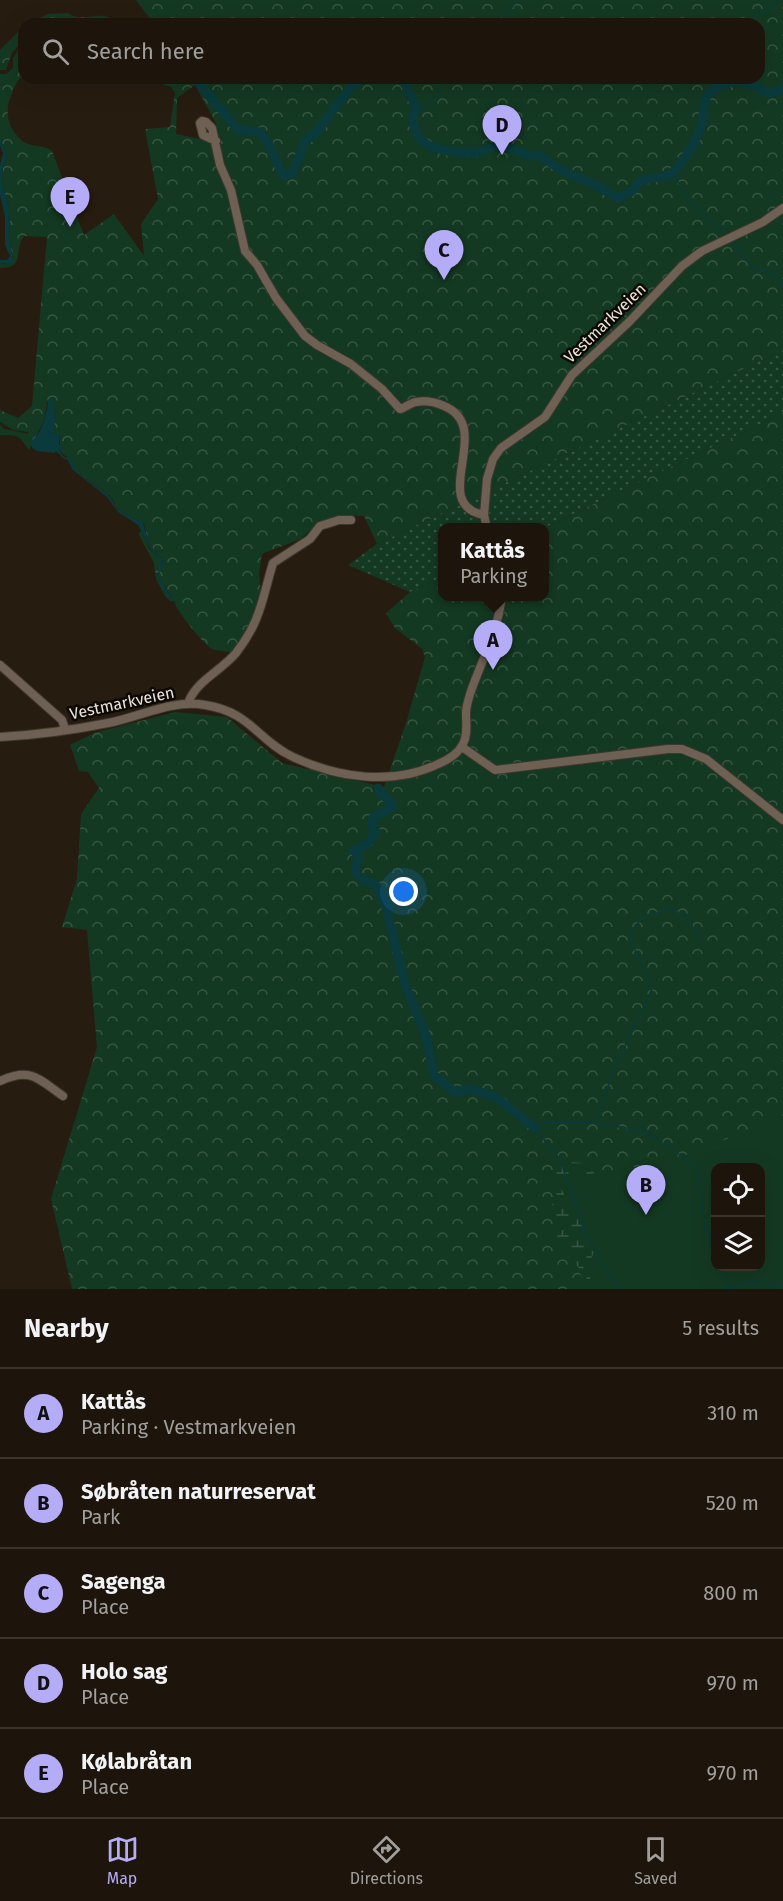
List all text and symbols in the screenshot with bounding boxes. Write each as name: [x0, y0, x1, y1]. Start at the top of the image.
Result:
search box: [18, 18, 765, 84]
icon: search: [39, 35, 72, 68]
text: Search here: [87, 38, 205, 65]
pin: D: [482, 106, 522, 155]
pin: E: [50, 178, 90, 227]
pin: C: [424, 230, 464, 280]
street label: Vestmarkveien: [560, 279, 650, 367]
popup: [438, 523, 549, 601]
text: Kattås: [460, 537, 525, 564]
text: Parking: [460, 564, 527, 588]
pin: A: [474, 620, 512, 670]
street label: Vestmarkveien: [68, 683, 176, 723]
your location: [389, 877, 418, 906]
map controls: [711, 1163, 765, 1271]
button: locate: [711, 1163, 765, 1217]
pin: B: [626, 1166, 666, 1215]
button: layers: [711, 1217, 765, 1271]
text: Nearby: [24, 1313, 109, 1344]
text: 5 results: [682, 1316, 759, 1340]
text: Kattås: [81, 1388, 146, 1415]
text: A: [38, 1401, 49, 1425]
text: 310 m: [707, 1401, 759, 1425]
text: Parking · Vestmarkveien: [81, 1415, 297, 1439]
text: Søbråten naturreservat: [81, 1478, 316, 1505]
text: B: [37, 1491, 50, 1515]
text: 520 m: [706, 1491, 759, 1515]
text: Park: [81, 1505, 120, 1529]
text: Sagenga: [81, 1568, 166, 1595]
text: C: [38, 1581, 49, 1605]
text: 800 m: [703, 1581, 759, 1605]
text: Place: [81, 1595, 129, 1619]
text: Holo sag: [81, 1658, 167, 1685]
text: D: [37, 1671, 50, 1695]
text: 970 m: [707, 1671, 759, 1695]
text: Place: [81, 1685, 129, 1709]
text: Kølabråtan: [81, 1748, 192, 1775]
text: E: [38, 1761, 49, 1785]
text: 970 m: [707, 1761, 759, 1785]
text: Place: [81, 1775, 129, 1799]
tab: Map: [106, 1833, 139, 1888]
tab: Directions: [350, 1833, 423, 1888]
tab: Saved: [634, 1833, 677, 1888]

